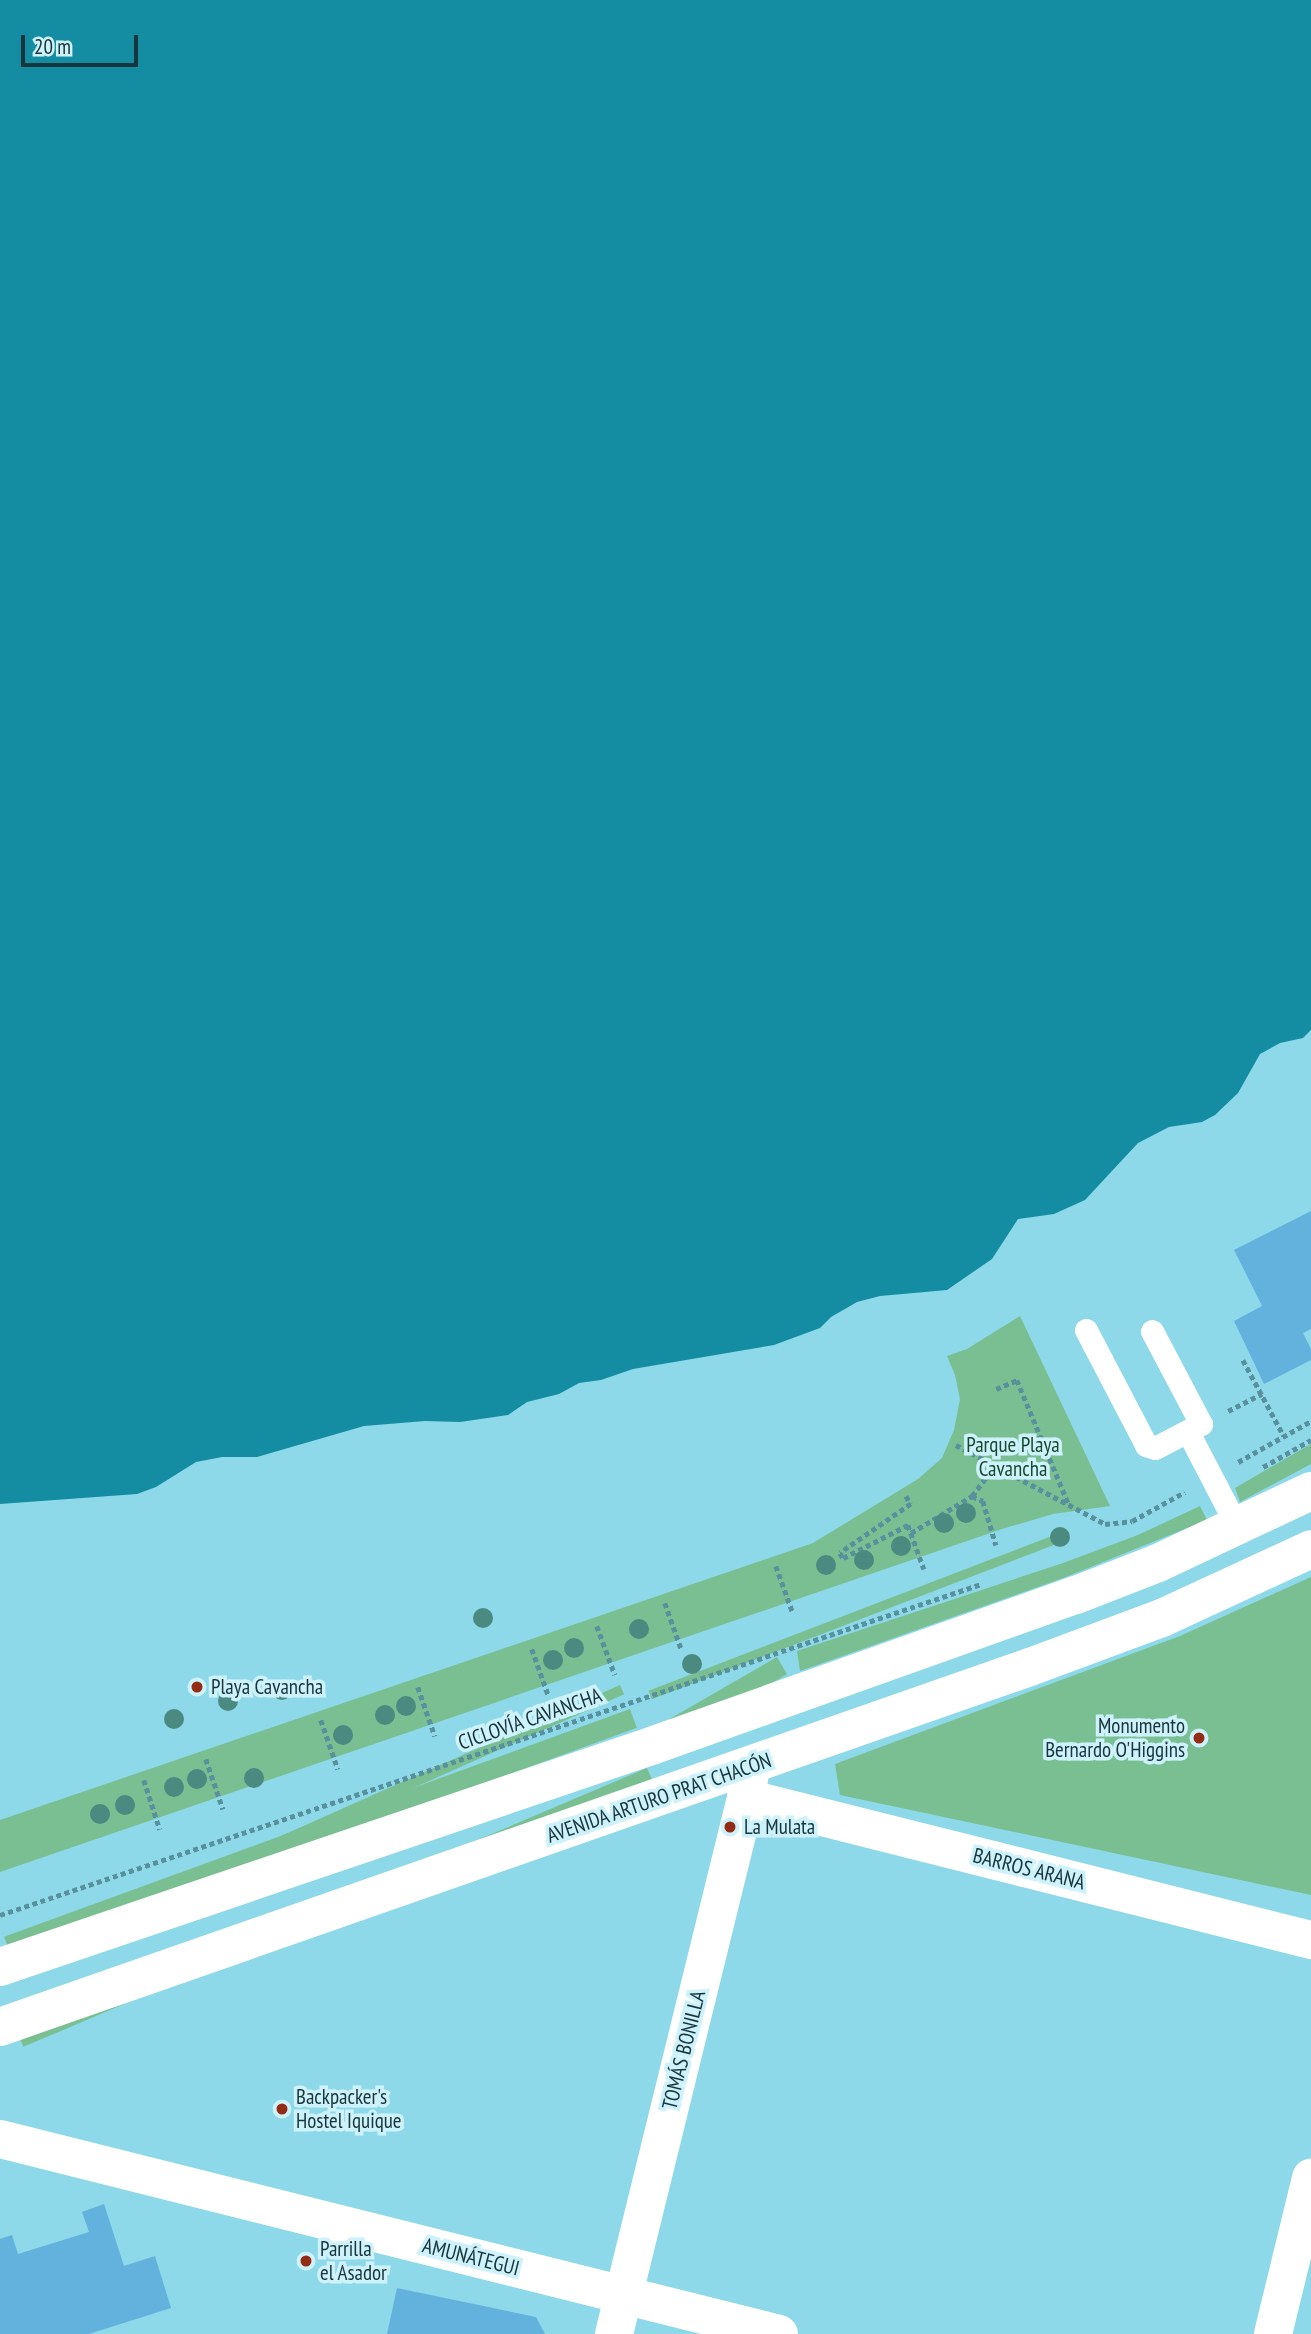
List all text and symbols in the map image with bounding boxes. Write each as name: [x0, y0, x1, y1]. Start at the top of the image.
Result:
scale bar: [24, 21, 142, 65]
text: 20 m: [34, 33, 71, 60]
park label: Parque Playa Cavancha: [966, 1432, 1060, 1482]
place label: Playa Cavancha: [211, 1674, 323, 1700]
marker: Playa Cavancha: [189, 1679, 205, 1695]
street label: CICLOVÍA CAVANCHA: [455, 1683, 605, 1755]
place label: Monumento Bernardo O'Higgins: [1045, 1713, 1185, 1763]
marker: Monumento Bernardo O'Higgins: [1191, 1730, 1207, 1746]
street label: AVENIDA ARTURO PRAT CHACÓN: [542, 1747, 776, 1849]
place label: La Mulata: [744, 1814, 815, 1840]
marker: La Mulata: [722, 1819, 738, 1835]
street label: BARROS ARANA: [970, 1843, 1088, 1895]
street label: TOMÁS BONILLA: [657, 1988, 711, 2112]
place label: Backpacker's Hostel Iquique: [296, 2084, 402, 2134]
marker: Backpacker's Hostel Iquique: [274, 2101, 290, 2117]
street label: AMUNÁTEGUI: [420, 2233, 522, 2281]
place label: Parrilla el Asador: [320, 2236, 387, 2286]
marker: Parrilla el Asador: [298, 2253, 314, 2269]

